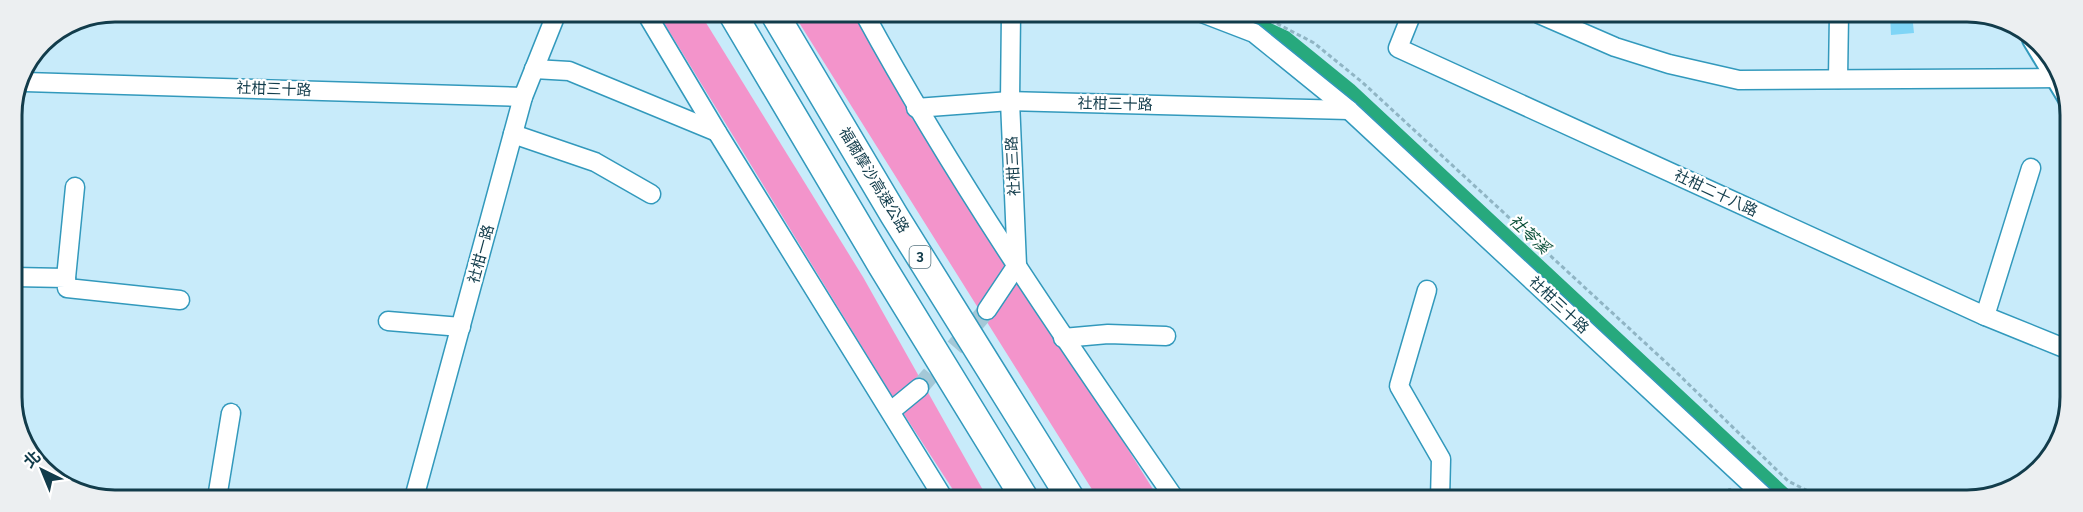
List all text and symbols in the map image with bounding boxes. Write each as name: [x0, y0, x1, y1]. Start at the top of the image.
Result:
street label: 社柑三十路: [236, 79, 312, 99]
street label: 社柑三十路: [1077, 94, 1153, 114]
street label: 福爾摩沙高速公路: [835, 124, 913, 236]
street label: 社柑三路: [1002, 136, 1024, 196]
street label: 社柑二十八路: [1671, 166, 1761, 220]
water label: 社苓溪: [1506, 211, 1555, 259]
street label: 社柑一路: [465, 223, 497, 285]
road number: 3: [910, 246, 930, 268]
street label: 社柑三十路: [1525, 273, 1593, 337]
north arrow: [12, 440, 72, 500]
text: 北: [20, 447, 44, 472]

